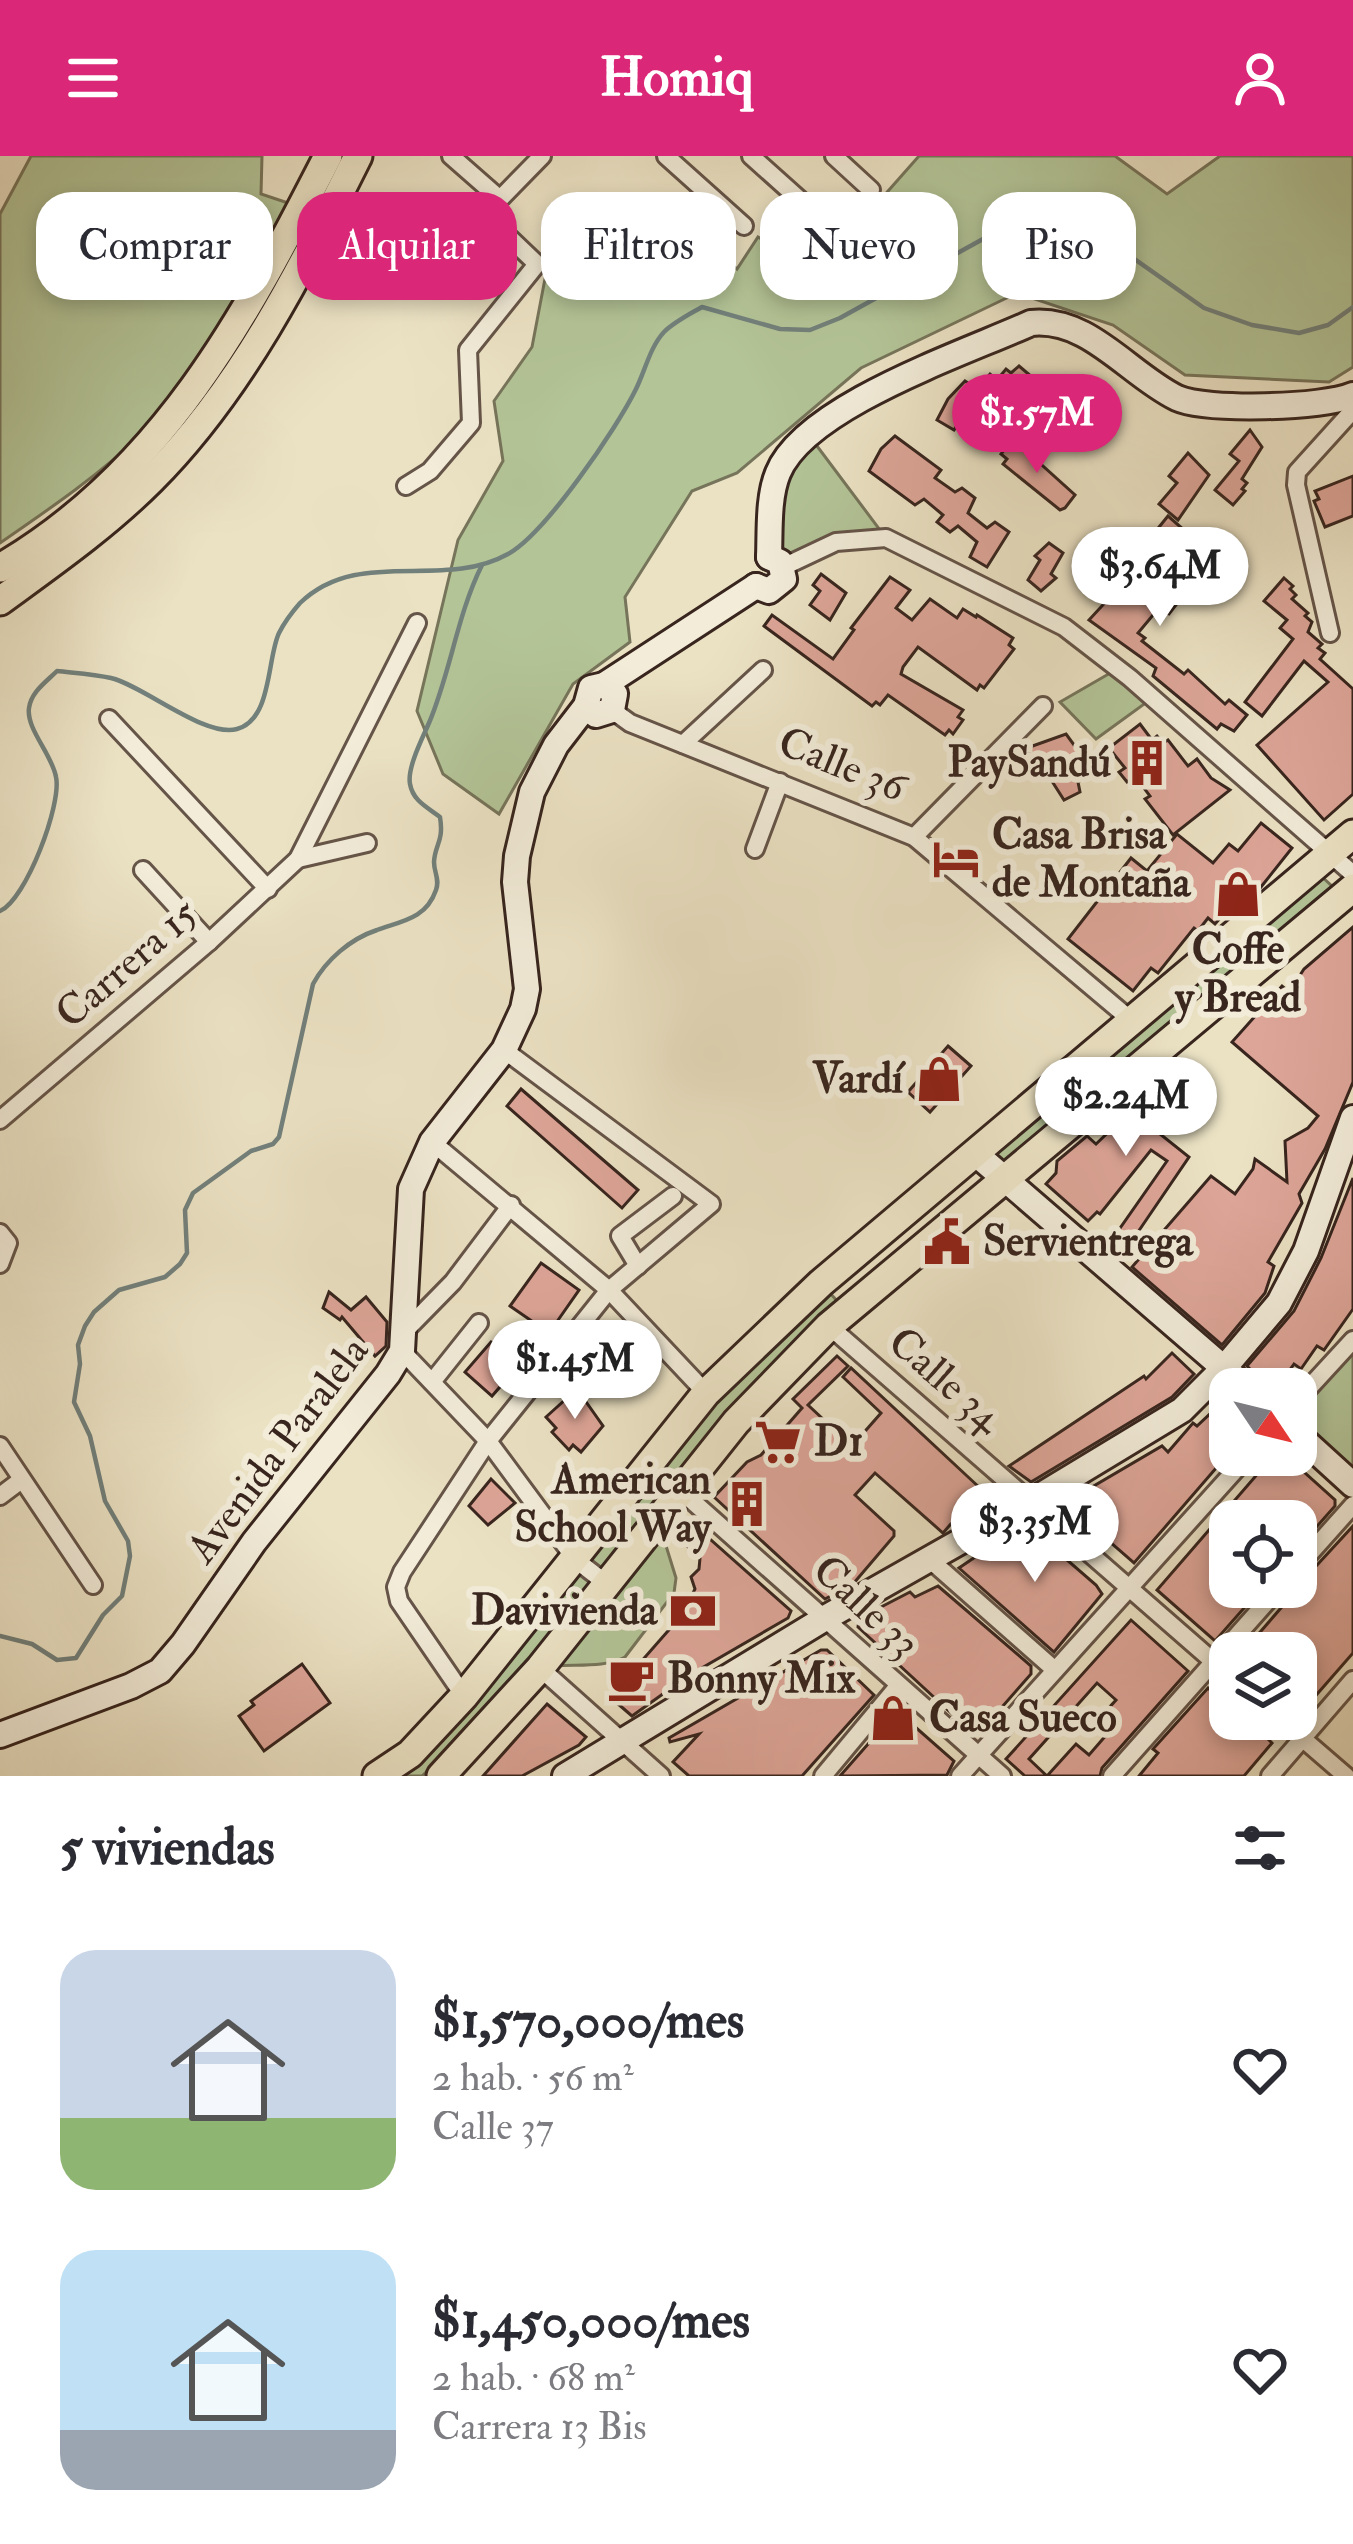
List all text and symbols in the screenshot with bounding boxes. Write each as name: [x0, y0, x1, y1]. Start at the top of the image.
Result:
text: Homiq: [600, 44, 753, 112]
icon: menu: [60, 45, 126, 111]
icon: person: [1227, 45, 1293, 111]
chip: Comprar: [36, 192, 273, 300]
chip: Alquilar: [297, 192, 517, 300]
chip: Filtros: [541, 192, 736, 300]
chip: Nuevo: [760, 192, 958, 300]
chip: Piso: [982, 192, 1136, 300]
pin: $1.57M: [939, 374, 1135, 476]
text: $1.57M: [979, 388, 1095, 437]
pin: $3.64M: [1062, 527, 1258, 629]
text: $3.64M: [1098, 541, 1222, 590]
street label: Calle 36: [771, 716, 915, 815]
place label: PaySandú: [948, 737, 1111, 790]
building icon: PaySandú: [1122, 738, 1172, 788]
place label: Casa Brisa de Montaña: [992, 809, 1192, 909]
hotel icon: Casa Brisa de Montaña: [931, 834, 981, 884]
shop icon: Coffe y Bread: [1213, 869, 1263, 919]
street label: Carrera 15: [45, 888, 209, 1040]
place label: Coffe y Bread: [1174, 924, 1301, 1025]
place label: Vardí: [812, 1053, 907, 1105]
shop icon: Vardí: [914, 1054, 964, 1104]
pin: $2.24M: [1028, 1057, 1224, 1159]
text: $2.24M: [1062, 1071, 1190, 1120]
place label: Servientrega: [983, 1216, 1194, 1268]
public building icon: Servientrega: [922, 1217, 972, 1267]
street label: Calle 34: [877, 1316, 1014, 1445]
pin: $1.45M: [477, 1320, 673, 1422]
street label: Avenida Paralela: [175, 1326, 381, 1574]
text: $1.45M: [515, 1334, 635, 1383]
north arrow: [1209, 1368, 1317, 1476]
map controls: [1209, 1368, 1317, 1740]
place label: D1: [814, 1416, 863, 1468]
supermarket icon: D1: [753, 1417, 803, 1467]
place label: American School Way: [514, 1454, 713, 1555]
building icon: American School Way: [722, 1479, 772, 1529]
pin: $3.35M: [937, 1483, 1133, 1585]
text: $3.35M: [978, 1497, 1092, 1546]
button: locate: [1209, 1500, 1317, 1608]
street label: Calle 33: [802, 1544, 930, 1670]
place label: Davivienda: [471, 1585, 659, 1637]
bank icon: Davivienda: [668, 1586, 718, 1636]
button: layers: [1209, 1632, 1317, 1740]
place label: Bonny Mix: [667, 1653, 856, 1706]
cafe icon: Bonny Mix: [606, 1654, 656, 1704]
place label: Casa Sueco: [929, 1692, 1117, 1744]
shop icon: Casa Sueco: [868, 1693, 918, 1743]
icon: filters: [1227, 1815, 1293, 1881]
text: 5 viviendas: [60, 1816, 275, 1880]
text: $1,570,000/mes: [432, 1989, 744, 2053]
icon: home: [156, 1998, 300, 2142]
icon: heart: [1227, 2037, 1293, 2103]
text: 2 hab. · 56 m²: [432, 2053, 633, 2102]
text: Calle 37: [432, 2102, 554, 2151]
text: $1,450,000/mes: [432, 2289, 750, 2353]
icon: home: [156, 2298, 300, 2442]
icon: heart: [1227, 2337, 1293, 2403]
text: 2 hab. · 68 m²: [432, 2353, 635, 2402]
text: Carrera 13 Bis: [432, 2402, 647, 2451]

